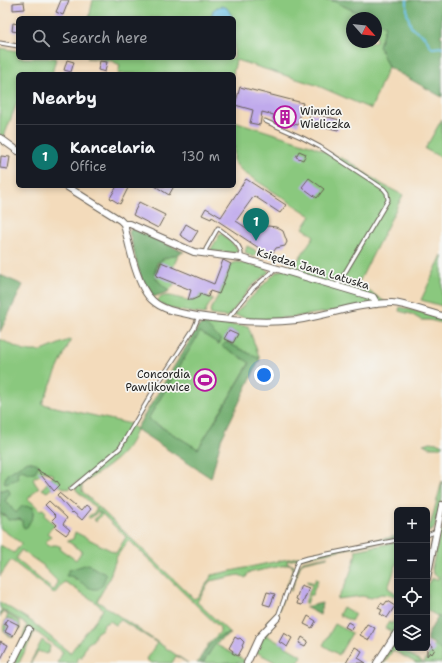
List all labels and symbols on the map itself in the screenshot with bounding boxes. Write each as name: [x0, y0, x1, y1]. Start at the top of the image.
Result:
north arrow: [346, 12, 382, 48]
building icon: Winnica Wieliczka: [272, 104, 298, 130]
place label: Winnica Wieliczka: [300, 104, 351, 132]
pin: 1: [243, 208, 269, 241]
street label: Księdza Jana Latuska: [255, 245, 371, 293]
your location: [254, 365, 274, 385]
place label: Concordia Pawlikowice: [125, 367, 190, 395]
sports icon: Concordia Pawlikowice: [192, 367, 218, 393]

